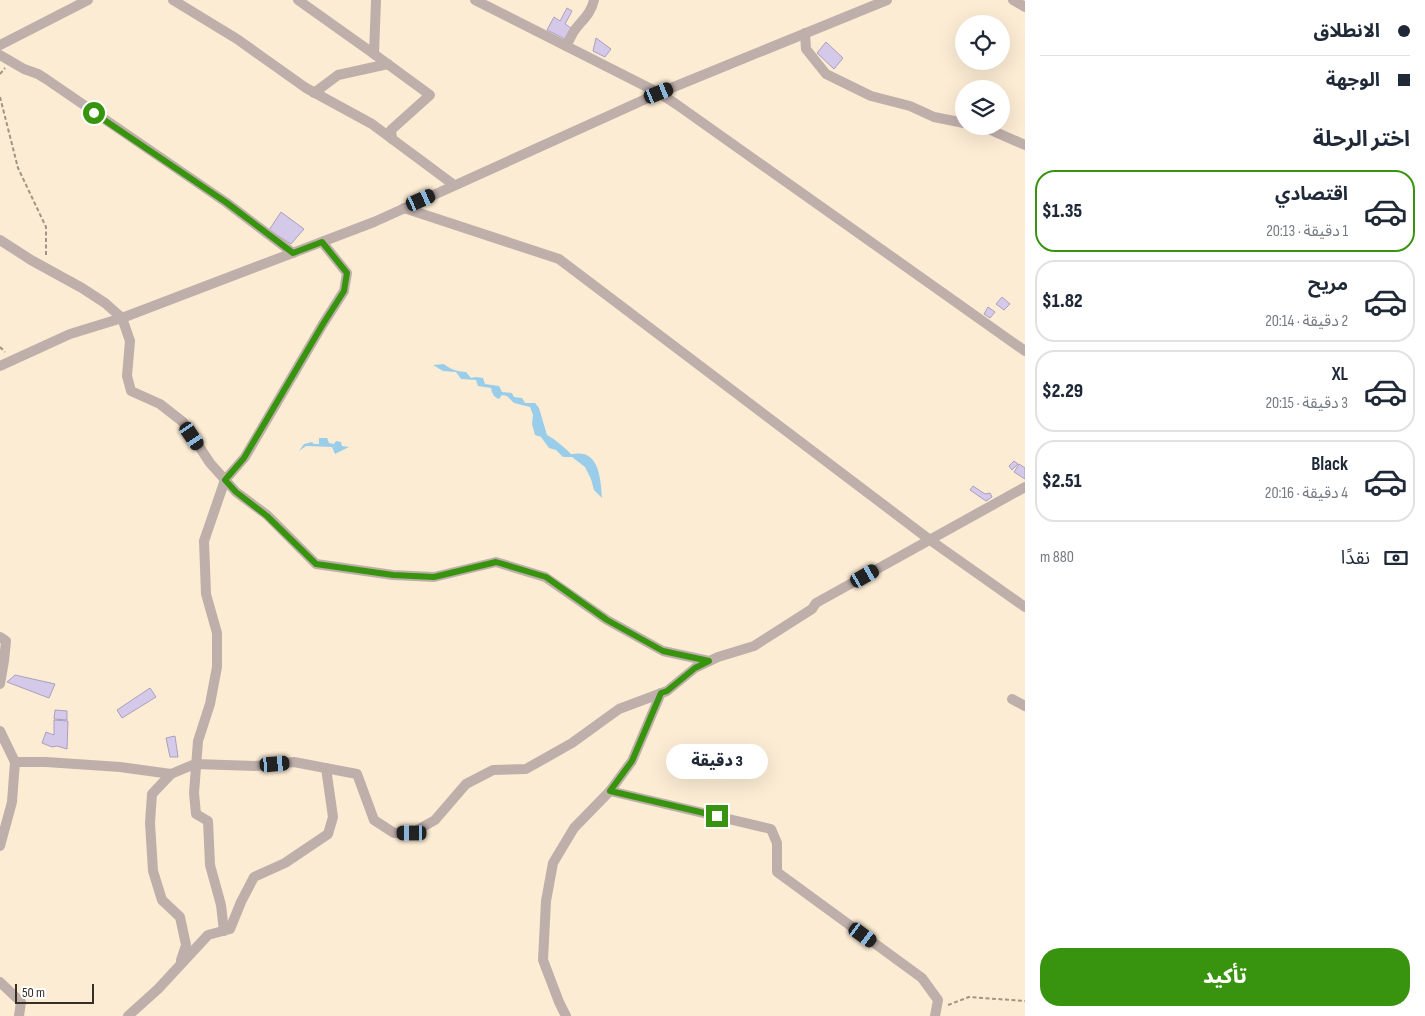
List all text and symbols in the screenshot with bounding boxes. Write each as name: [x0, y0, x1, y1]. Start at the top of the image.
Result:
map controls: [955, 15, 1010, 135]
button: locate: [955, 15, 1010, 70]
text: الانطلاق: [1314, 20, 1380, 43]
text: الوجهة: [1326, 69, 1380, 92]
car: [642, 80, 675, 106]
button: layers: [955, 80, 1010, 135]
route start: [83, 102, 105, 124]
text: اختر الرحلة: [1313, 126, 1410, 153]
text: اقتصادي: [1275, 183, 1348, 206]
car: [404, 187, 437, 213]
icon: car: [1363, 189, 1408, 234]
text: $1.35: [1042, 200, 1082, 223]
text: 1 دقيقة · 20:13: [1266, 222, 1348, 241]
text: مريح: [1308, 273, 1348, 296]
icon: car: [1363, 279, 1408, 324]
text: $1.82: [1042, 290, 1083, 313]
text: 2 دقيقة · 20:14: [1265, 312, 1348, 331]
text: XL: [1332, 363, 1348, 386]
icon: car: [1363, 369, 1408, 414]
text: $2.29: [1042, 380, 1083, 403]
text: 3 دقيقة · 20:15: [1265, 394, 1348, 413]
car: [177, 419, 206, 453]
text: Black: [1311, 453, 1348, 476]
icon: car: [1363, 459, 1408, 504]
text: $2.51: [1042, 470, 1081, 493]
text: 4 دقيقة · 20:16: [1265, 484, 1348, 503]
icon: cash: [1382, 544, 1410, 572]
text: نقدًا: [1341, 547, 1370, 570]
text: 880 m: [1040, 548, 1074, 567]
car: [848, 562, 881, 590]
callout: 3 دقيقة: [666, 744, 768, 778]
text: 3 دقيقة: [691, 752, 743, 771]
car: [259, 755, 290, 773]
route end: [706, 805, 728, 827]
car: [397, 826, 427, 841]
car: [846, 920, 879, 950]
button: تأكيد: [1040, 948, 1410, 1006]
scale bar: [15, 981, 94, 1004]
text: 50 m: [22, 984, 45, 1001]

